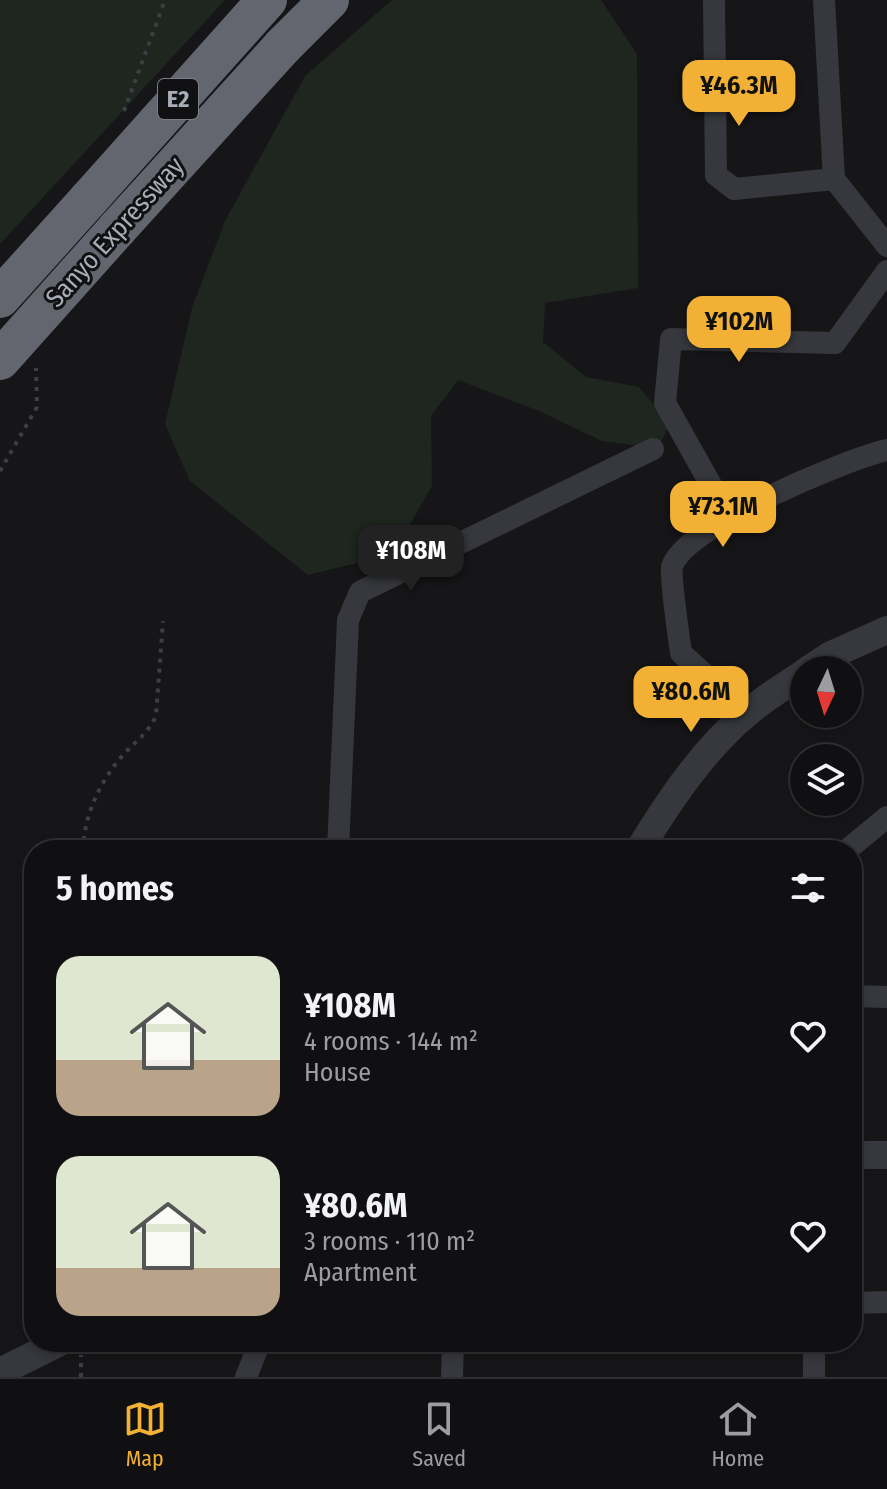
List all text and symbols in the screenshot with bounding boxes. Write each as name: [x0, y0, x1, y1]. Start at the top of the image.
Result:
pin: ¥46.3M: [674, 60, 804, 128]
text: ¥46.3M: [700, 70, 778, 101]
road number: E2: [158, 79, 198, 119]
street label: Sanyo Expressway: [39, 150, 191, 314]
pin: ¥102M: [683, 296, 795, 364]
text: ¥102M: [705, 306, 773, 337]
pin: ¥73.1M: [658, 481, 788, 549]
text: ¥73.1M: [688, 491, 758, 522]
pin: ¥108M: [355, 525, 467, 593]
text: ¥108M: [376, 535, 446, 566]
north arrow: [790, 656, 862, 728]
map controls: [790, 656, 862, 816]
pin: ¥80.6M: [626, 666, 756, 734]
text: ¥80.6M: [651, 676, 731, 707]
button: layers: [790, 744, 862, 816]
icon: filters: [786, 866, 830, 910]
text: 5 homes: [56, 868, 174, 909]
text: ¥108M: [304, 985, 396, 1026]
icon: home: [120, 988, 216, 1084]
icon: heart: [786, 1014, 830, 1058]
text: 4 rooms · 144 m²: [304, 1026, 478, 1057]
text: House: [304, 1057, 371, 1088]
text: ¥80.6M: [304, 1185, 407, 1226]
icon: home: [120, 1188, 216, 1284]
icon: heart: [786, 1214, 830, 1258]
text: 3 rooms · 110 m²: [304, 1226, 475, 1257]
text: Apartment: [304, 1257, 417, 1288]
tab: Map: [123, 1397, 167, 1472]
tab: Saved: [412, 1397, 466, 1472]
tab: Home: [712, 1397, 764, 1472]

